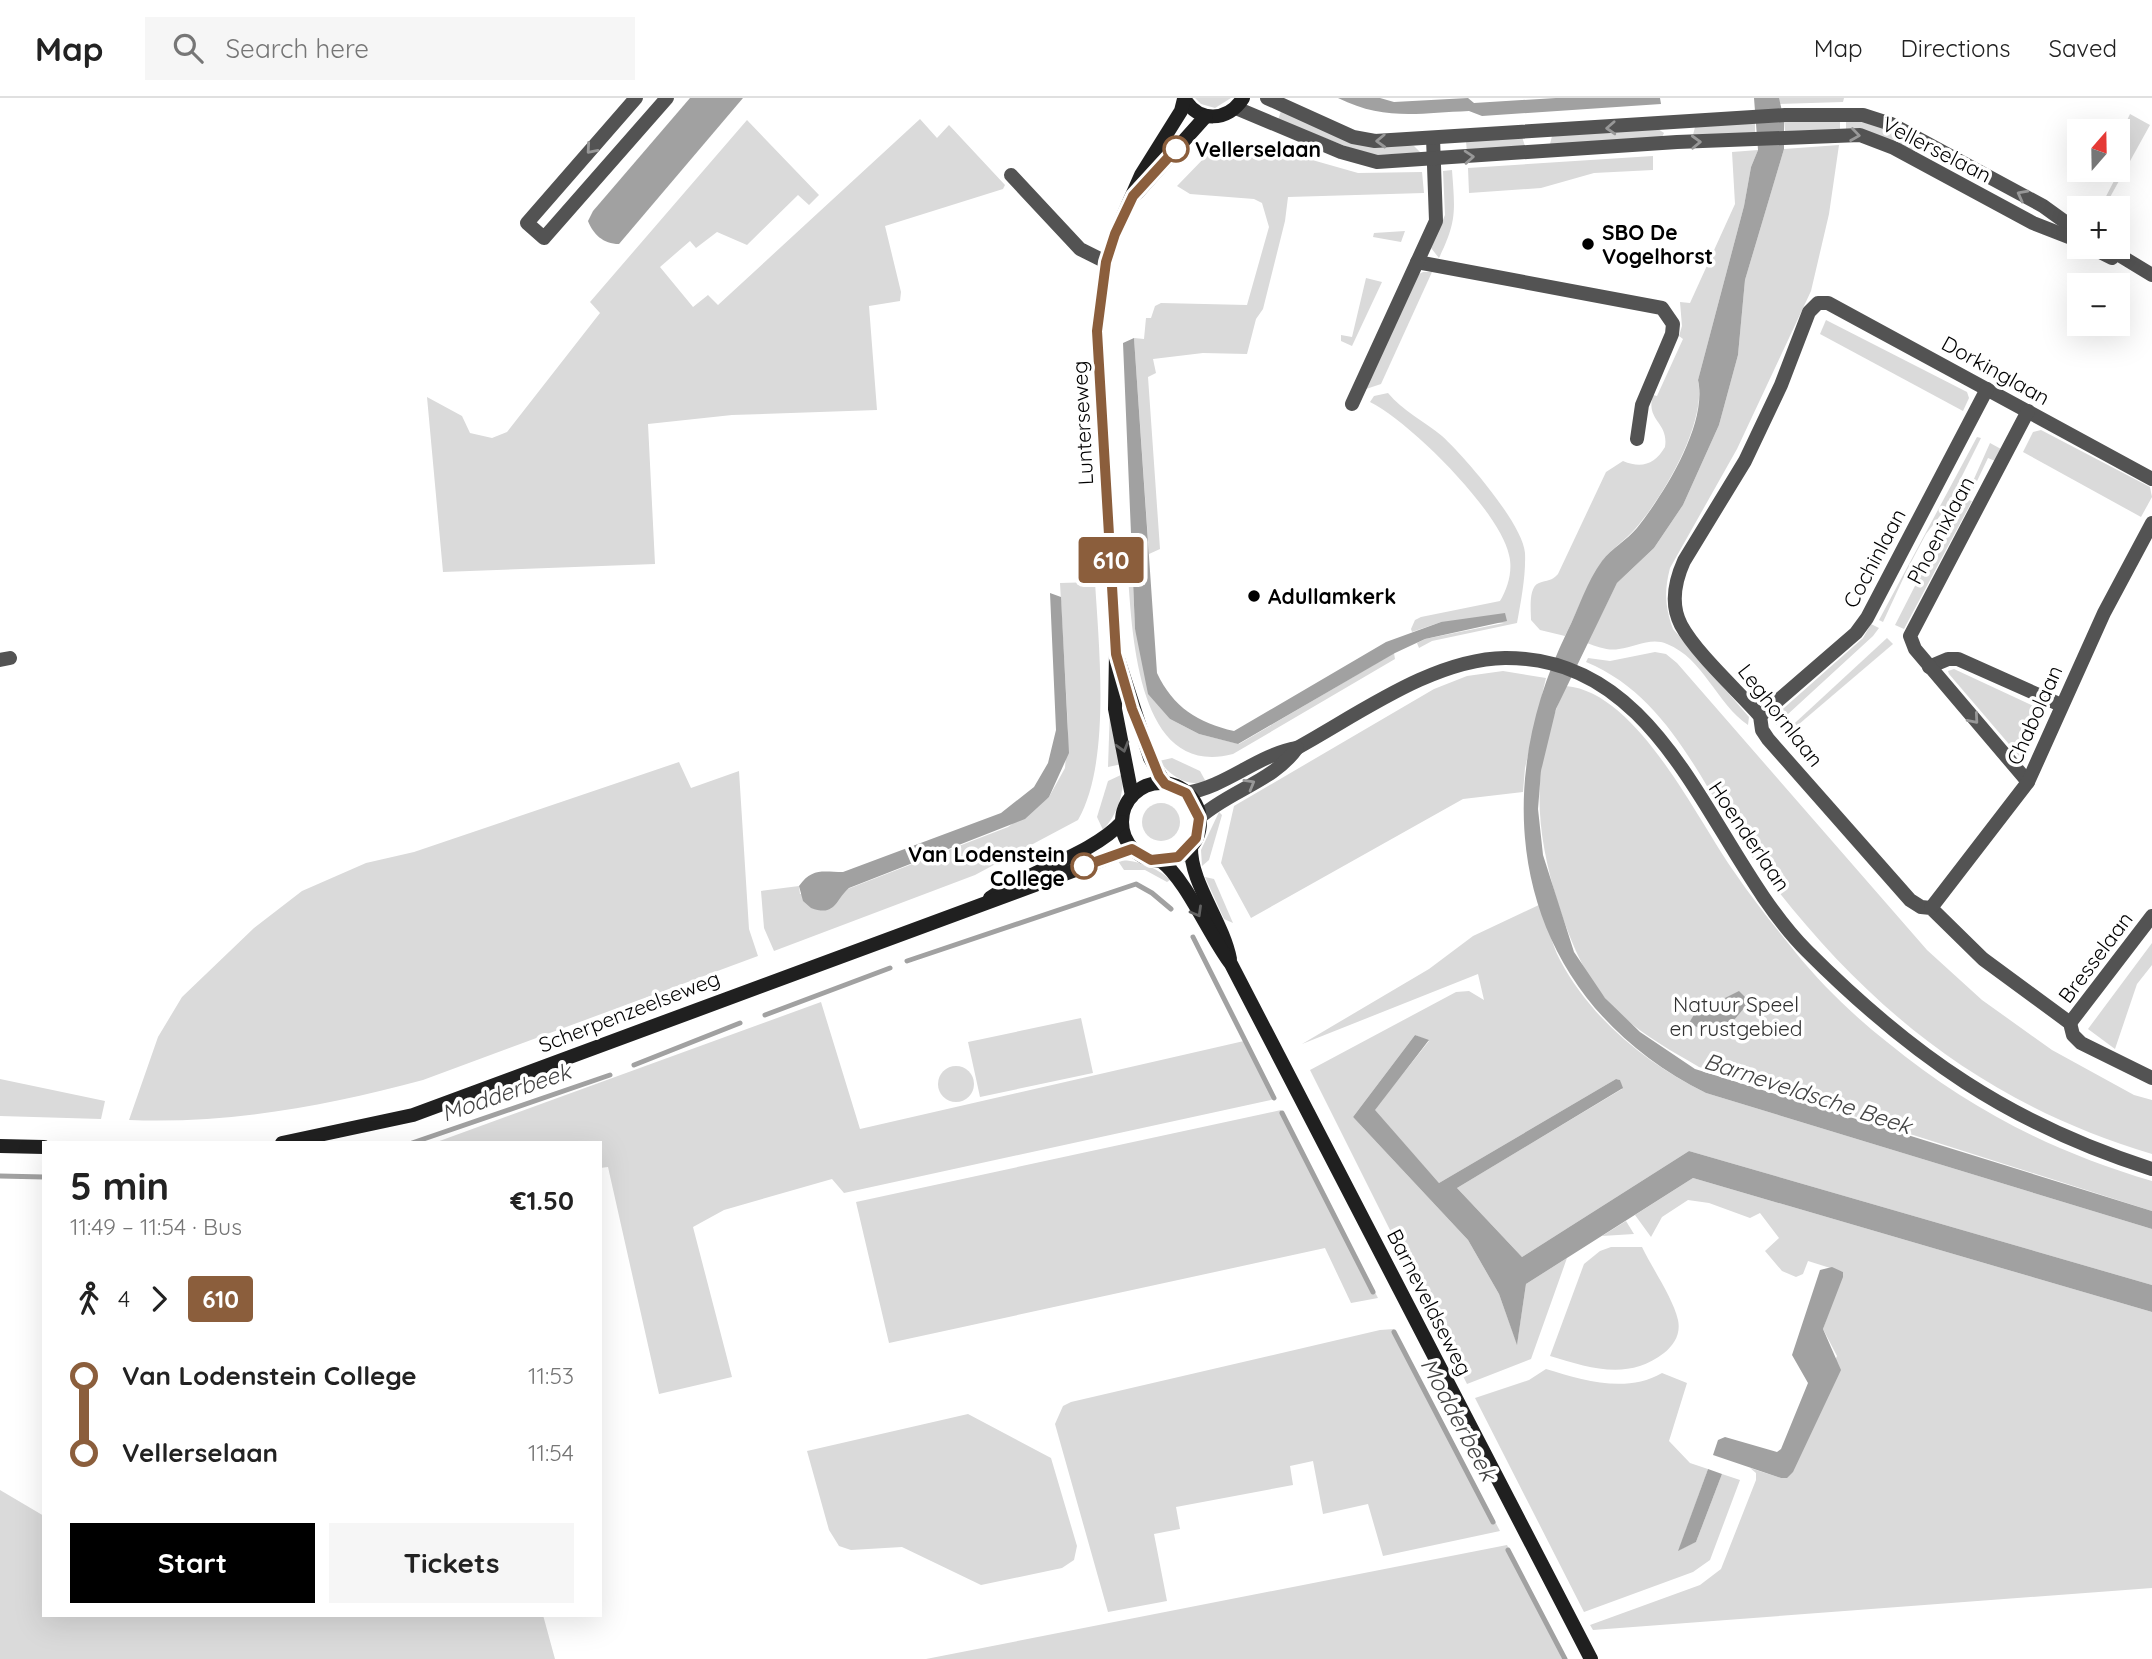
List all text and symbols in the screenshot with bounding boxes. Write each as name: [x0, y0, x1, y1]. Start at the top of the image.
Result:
search box: [145, 17, 635, 80]
text: Map: [35, 28, 103, 69]
icon: search: [169, 29, 207, 67]
text: Search here: [225, 32, 369, 65]
text: Map: [1814, 33, 1863, 63]
text: Directions: [1901, 33, 2011, 63]
text: Saved: [2049, 33, 2117, 63]
street label: Vellerselaan: [1878, 110, 1996, 188]
north arrow: [2067, 119, 2130, 182]
map controls: [2067, 119, 2130, 336]
one-way arrow: [1605, 120, 1616, 135]
one-way arrow: [1850, 127, 1861, 142]
one-way arrow: [1376, 133, 1387, 148]
one-way arrow: [1691, 134, 1702, 149]
marker: Vellerselaan: [1163, 136, 1189, 162]
place label: Vellerselaan: [1195, 136, 1321, 162]
one-way arrow: [587, 141, 599, 154]
one-way arrow: [1464, 150, 1475, 165]
one-way arrow: [2017, 189, 2029, 203]
button: +: [2067, 196, 2130, 259]
place label: SBO De Vogelhorst: [1602, 219, 1713, 269]
marker: SBO De Vogelhorst: [1580, 236, 1596, 252]
button: −: [2067, 273, 2130, 336]
street label: Dorkinglaan: [1937, 330, 2055, 410]
street label: Lunterseweg: [1066, 360, 1098, 486]
street label: Phoenixlaan: [1901, 472, 1979, 588]
street label: Cochinlaan: [1837, 504, 1911, 612]
line badge: 610: [1071, 537, 1151, 583]
text: 610: [1093, 545, 1129, 575]
place label: Adullamkerk: [1268, 583, 1396, 609]
marker: Adullamkerk: [1246, 588, 1262, 604]
street label: Leghornlaan: [1733, 658, 1829, 772]
street label: Chabolaan: [2000, 661, 2068, 769]
one-way arrow: [1966, 711, 1978, 724]
one-way arrow: [1114, 741, 1129, 753]
street label: Hoenderlaan: [1704, 776, 1796, 896]
one-way arrow: [1242, 779, 1255, 792]
place label: Van Lodenstein College: [908, 841, 1065, 891]
marker: Van Lodenstein College: [1071, 853, 1097, 879]
one-way arrow: [1188, 904, 1201, 917]
street label: Bresselaan: [2052, 906, 2138, 1008]
street label: Scherpenzeelseweg: [535, 964, 723, 1058]
park label: Natuur Speel en rustgebied: [1670, 991, 1803, 1041]
water label: Barneveldsche Beek: [1701, 1046, 1917, 1141]
water label: Modderbeek: [438, 1056, 576, 1128]
text: 5 min: [70, 1162, 169, 1210]
text: €1.50: [510, 1184, 574, 1217]
text: 11:49 – 11:54 · Bus: [70, 1212, 242, 1241]
street label: Barneveldseweg: [1382, 1224, 1478, 1380]
icon: walk: [70, 1280, 108, 1318]
icon: forward: [140, 1280, 178, 1318]
text: 4: [118, 1284, 130, 1313]
text: 610: [202, 1284, 239, 1314]
water label: Modderbeek: [1415, 1353, 1504, 1487]
text: Van Lodenstein College: [122, 1359, 417, 1392]
text: 11:53: [528, 1361, 574, 1390]
text: Vellerselaan: [122, 1436, 278, 1469]
text: 11:54: [528, 1438, 574, 1467]
button: Start: [70, 1523, 315, 1603]
button: Tickets: [329, 1523, 574, 1603]

